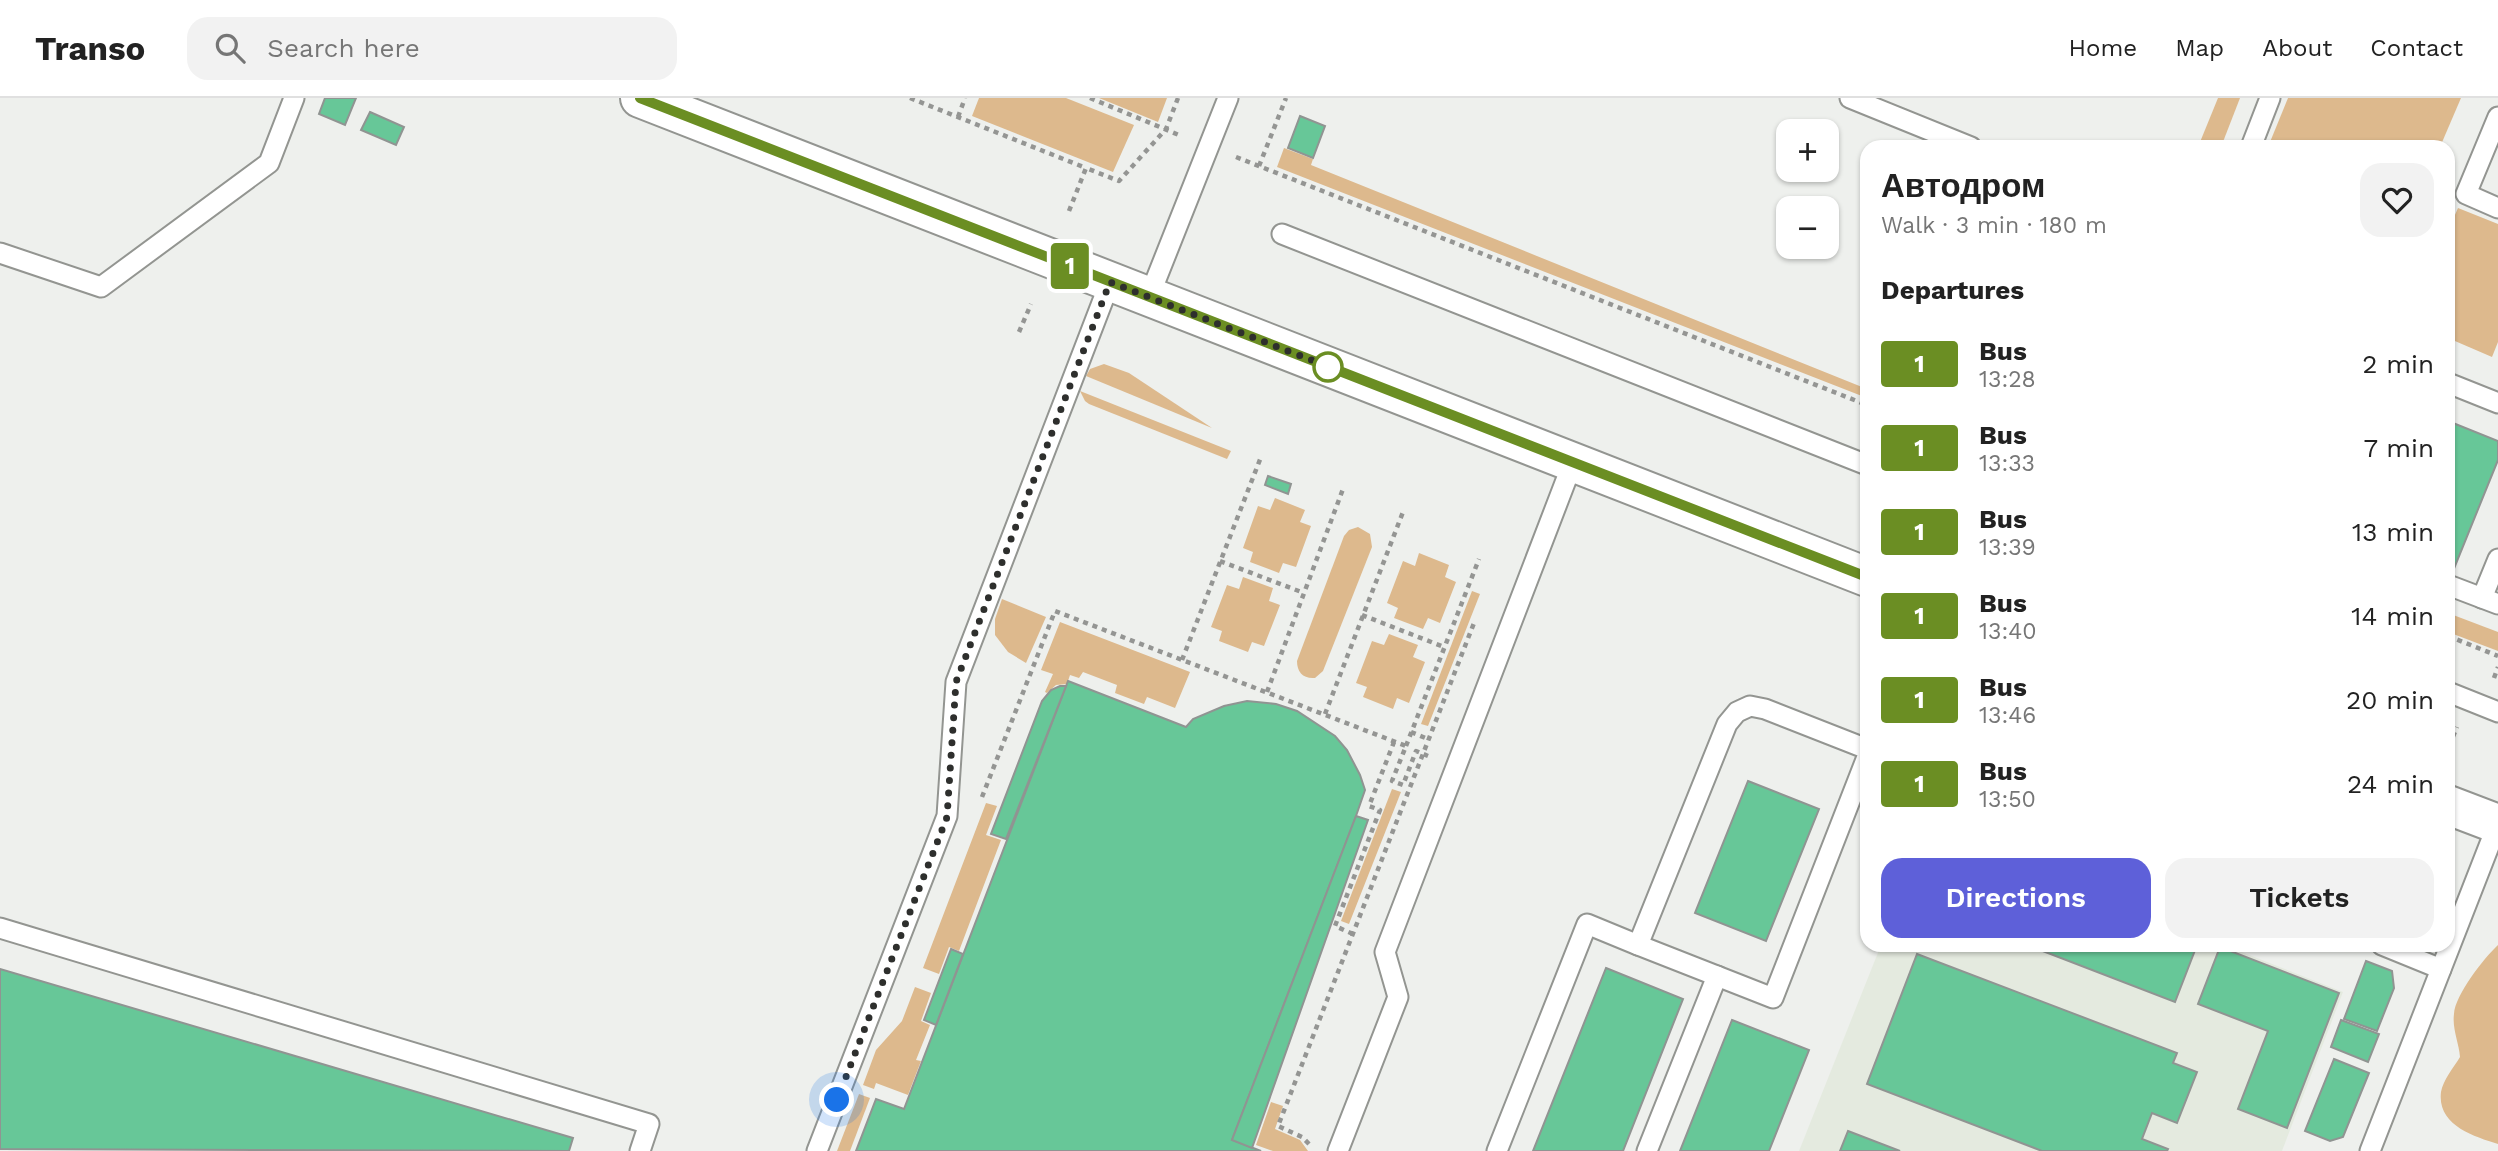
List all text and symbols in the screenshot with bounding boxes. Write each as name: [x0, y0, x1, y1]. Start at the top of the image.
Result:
search box: [187, 17, 677, 80]
text: Transo: [35, 29, 145, 68]
icon: search: [211, 29, 249, 67]
text: Search here: [267, 33, 420, 63]
text: Home: [2069, 34, 2137, 62]
text: Map: [2175, 34, 2224, 62]
text: About: [2262, 34, 2332, 62]
text: Contact: [2370, 34, 2463, 62]
map controls: [1776, 119, 1839, 259]
button: +: [1776, 119, 1839, 182]
button: heart: [2360, 163, 2434, 237]
text: Автодром: [1881, 166, 2045, 205]
button: −: [1776, 196, 1839, 259]
text: Walk · 3 min · 180 m: [1881, 212, 2107, 239]
line badge: 1: [1047, 243, 1093, 289]
text: 1: [1065, 252, 1075, 280]
text: Departures: [1881, 275, 2024, 305]
text: Bus: [1979, 336, 2027, 366]
text: 2 min: [2362, 349, 2434, 379]
text: 1: [1914, 350, 1925, 378]
unlabelled marker: [1313, 352, 1343, 382]
text: 13:28: [1979, 366, 2036, 393]
text: Bus: [1979, 420, 2027, 450]
text: 7 min: [2364, 433, 2434, 463]
text: 1: [1914, 434, 1925, 462]
text: 13:33: [1979, 450, 2035, 477]
text: Bus: [1979, 504, 2027, 534]
text: 13 min: [2352, 517, 2434, 547]
text: 1: [1914, 518, 1925, 546]
text: 13:39: [1979, 534, 2036, 561]
text: Bus: [1979, 588, 2027, 618]
text: 14 min: [2351, 601, 2434, 631]
text: 1: [1914, 602, 1925, 630]
text: 13:40: [1979, 618, 2037, 645]
text: Bus: [1979, 672, 2027, 702]
text: 20 min: [2346, 685, 2434, 715]
text: 1: [1914, 686, 1925, 714]
text: 13:46: [1979, 702, 2036, 729]
text: Bus: [1979, 756, 2027, 786]
text: 24 min: [2347, 769, 2434, 799]
text: 1: [1914, 770, 1925, 798]
text: 13:50: [1979, 786, 2036, 813]
button: Directions: [1881, 858, 2151, 938]
button: Tickets: [2165, 858, 2434, 938]
your location: [819, 1082, 854, 1117]

